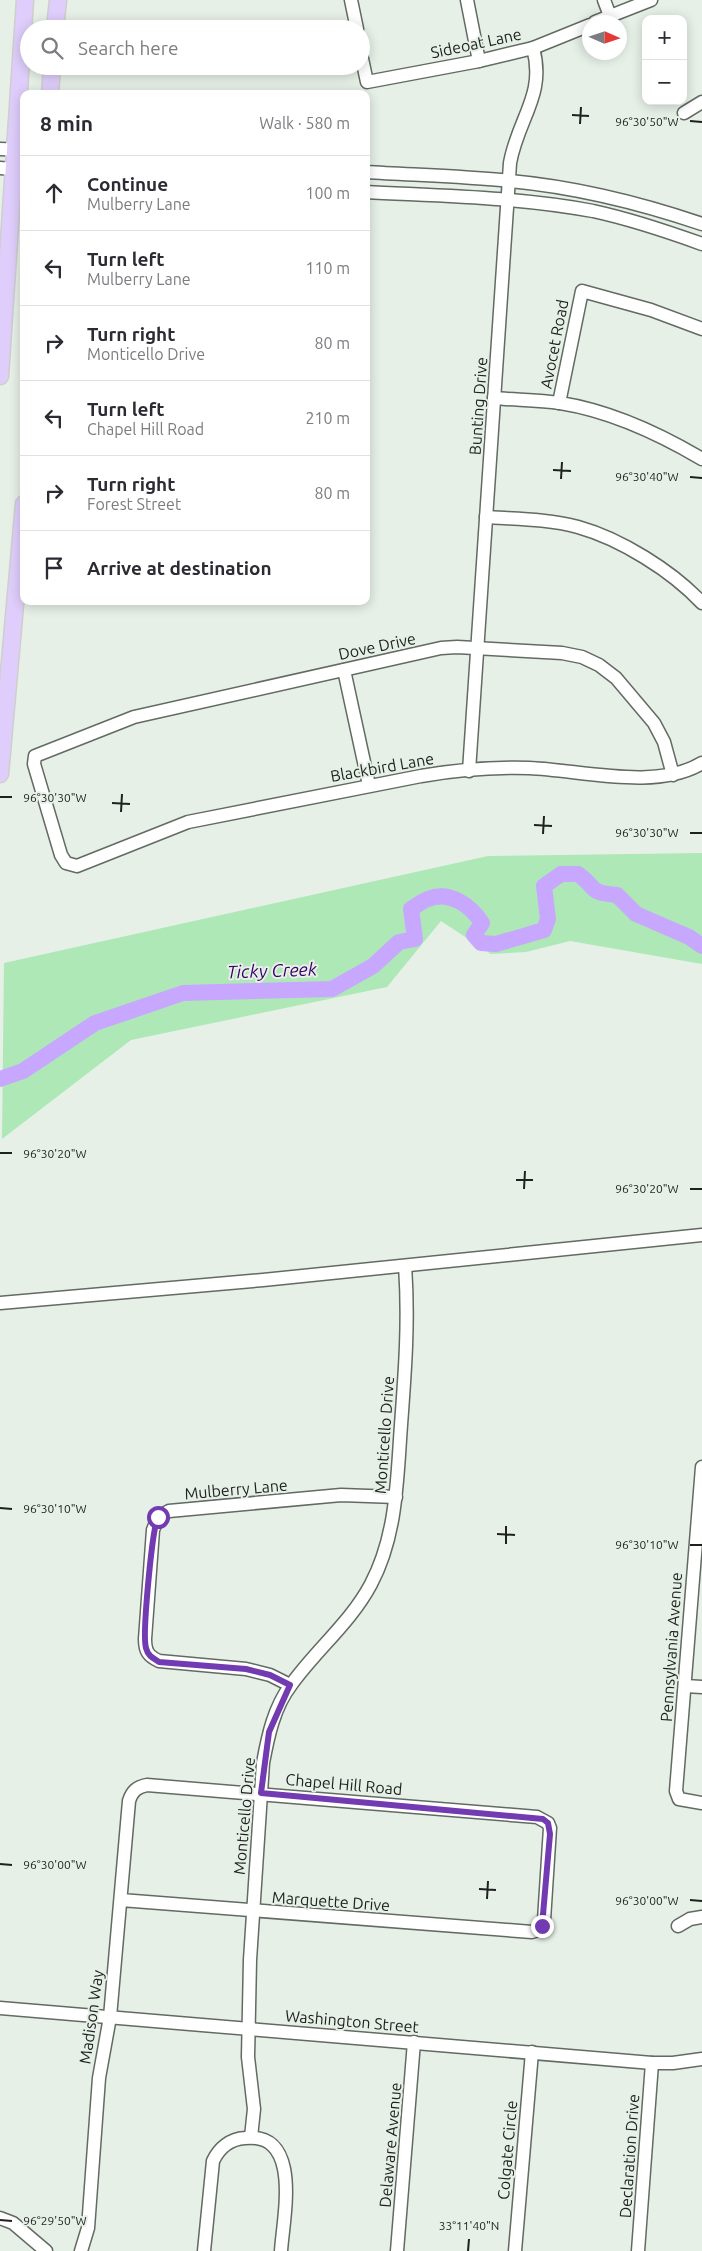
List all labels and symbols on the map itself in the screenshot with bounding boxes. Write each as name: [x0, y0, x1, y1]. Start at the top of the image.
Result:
north arrow: [582, 15, 627, 60]
street label: Sideoat Lane: [429, 25, 523, 61]
text: 96°30'50"W: [615, 115, 679, 128]
street label: Avocet Road: [537, 298, 571, 390]
street label: Bunting Drive: [466, 356, 490, 456]
text: 96°30'40"W: [615, 470, 679, 483]
street label: Dove Drive: [337, 629, 417, 663]
street label: Blackbird Lane: [329, 749, 435, 785]
text: 96°30'30"W: [23, 791, 87, 804]
text: 96°30'30"W: [615, 826, 679, 839]
water label: Ticky Creek: [227, 958, 318, 982]
text: 96°30'20"W: [23, 1147, 87, 1160]
text: 96°30'20"W: [615, 1182, 679, 1195]
street label: Monticello Drive: [371, 1375, 397, 1495]
street label: Mulberry Lane: [184, 1476, 288, 1502]
text: 96°30'10"W: [23, 1502, 87, 1515]
route start: [147, 1506, 170, 1529]
text: 96°30'10"W: [615, 1538, 679, 1551]
street label: Pennsylvania Avenue: [657, 1572, 685, 1722]
street label: Monticello Drive: [230, 1756, 258, 1876]
street label: Chapel Hill Road: [285, 1770, 403, 1798]
text: 96°30'00"W: [23, 1858, 87, 1871]
street label: Marquette Drive: [271, 1888, 391, 1914]
text: 96°30'00"W: [615, 1894, 679, 1907]
route end: [531, 1915, 554, 1938]
street label: Madison Way: [75, 1968, 107, 2065]
street label: Washington Street: [284, 2006, 420, 2036]
street label: Delaware Avenue: [376, 2082, 404, 2208]
street label: Declaration Drive: [616, 2093, 642, 2219]
street label: Colgate Circle: [494, 2100, 520, 2200]
text: 96°29'50"W: [23, 2214, 87, 2227]
text: 33°11'40"N: [439, 2219, 499, 2232]

